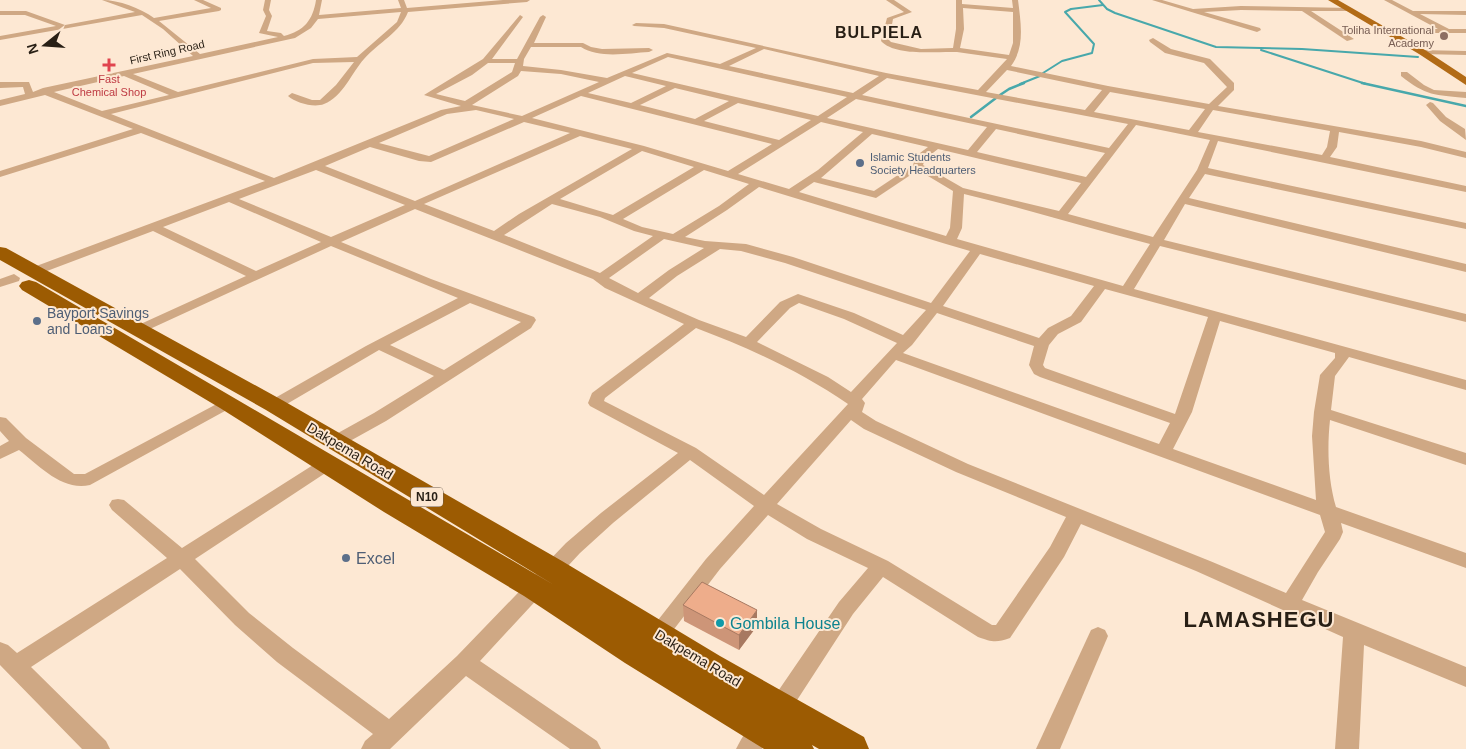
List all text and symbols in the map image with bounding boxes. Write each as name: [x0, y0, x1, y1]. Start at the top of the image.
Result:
north arrow: [20, 20, 70, 70]
district label: BULPIELA: [835, 24, 923, 41]
place label: Toliha International Academy: [1342, 24, 1434, 49]
marker: Toliha International Academy: [1438, 30, 1450, 42]
street label: First Ring Road: [128, 38, 206, 66]
text: N: [23, 42, 42, 56]
marker: Fast Chemical Shop: [103, 59, 115, 71]
place label: Fast Chemical Shop: [72, 73, 146, 98]
place label: Islamic Students Society Headquarters: [870, 151, 976, 176]
marker: Islamic Students Society Headquarters: [854, 157, 866, 169]
place label: Bayport Savings and Loans: [47, 305, 149, 337]
marker: Bayport Savings and Loans: [31, 315, 43, 327]
street label: Dakpema Road: [304, 419, 396, 483]
road number: N10: [411, 488, 443, 507]
place label: Excel: [356, 550, 395, 567]
marker: Excel: [340, 552, 352, 564]
district label: LAMASHEGU: [1184, 607, 1334, 632]
place label: Gombila House: [730, 615, 840, 632]
marker: Gombila House: [714, 617, 726, 629]
street label: Dakpema Road: [652, 626, 744, 690]

